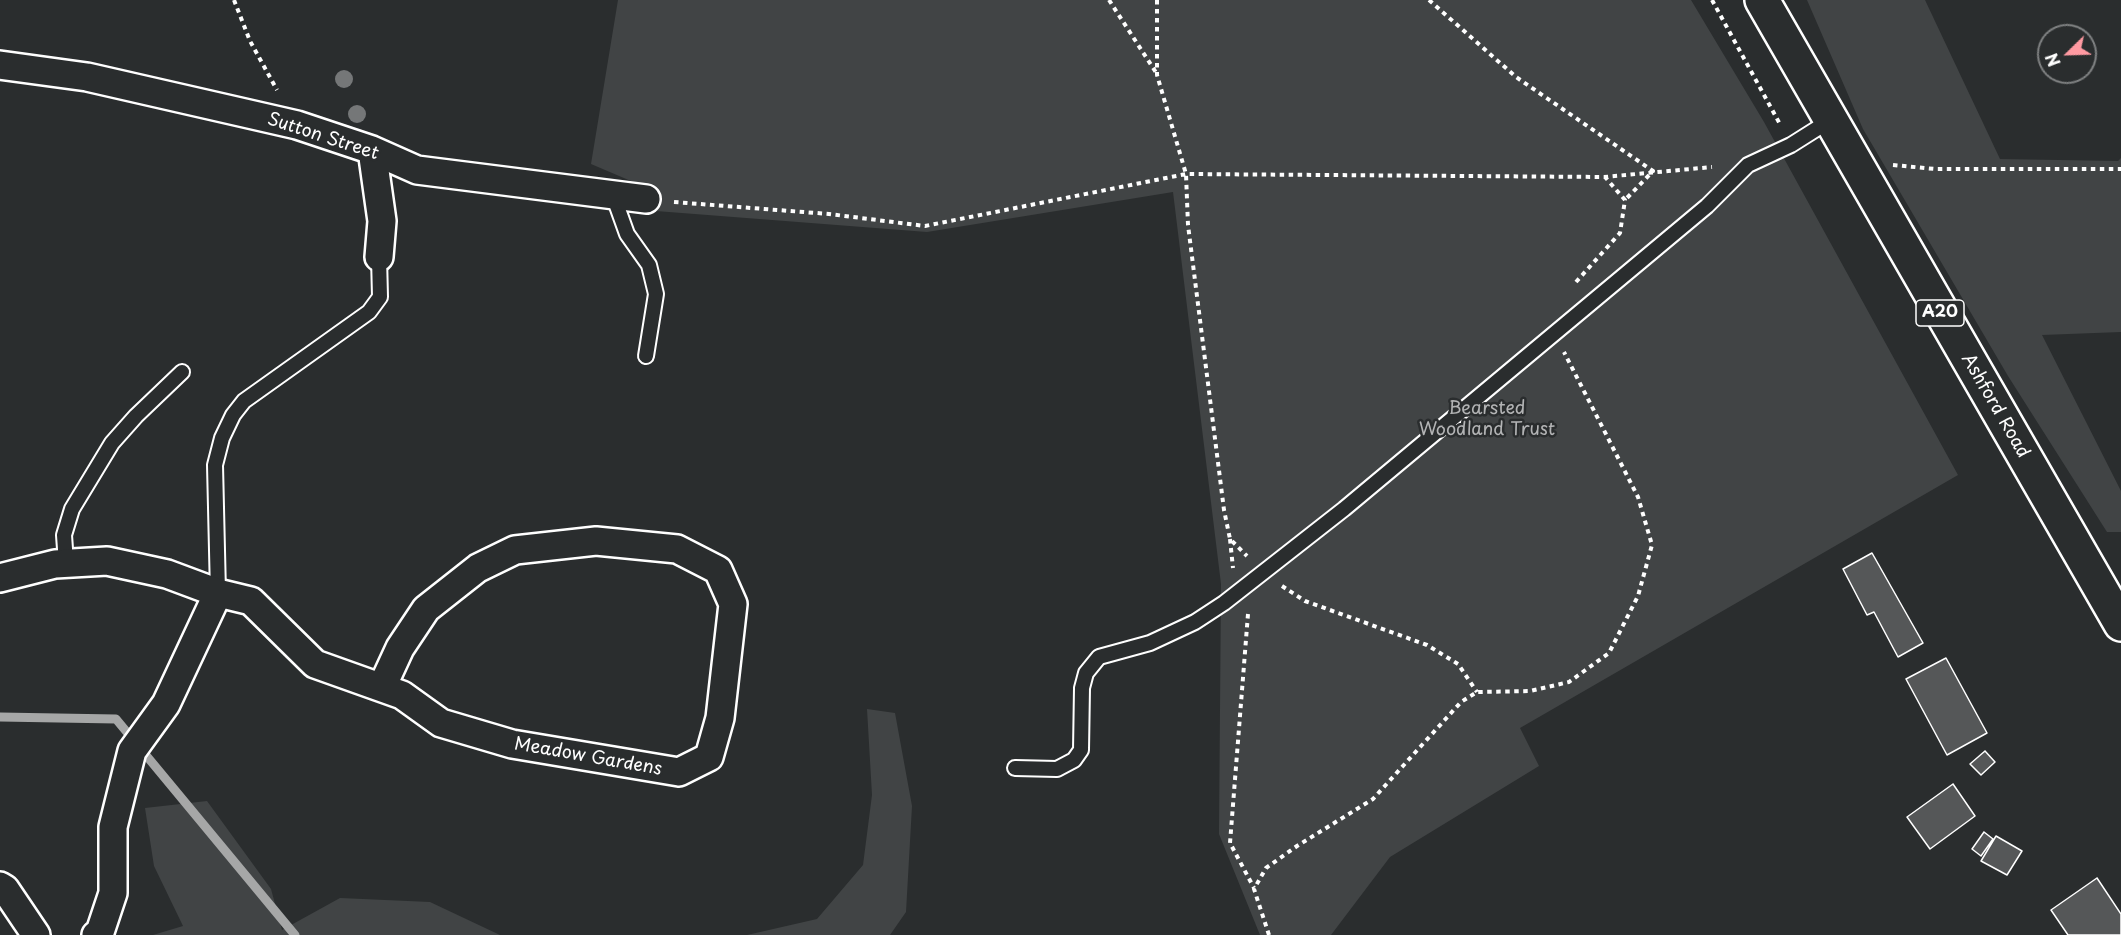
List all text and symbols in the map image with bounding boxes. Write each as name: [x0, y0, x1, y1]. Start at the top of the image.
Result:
north arrow: [2037, 24, 2097, 84]
text: N: [2039, 50, 2066, 71]
street label: Sutton Street: [265, 109, 381, 165]
road number: A20: [1916, 300, 1964, 326]
street label: Ashford Road: [1956, 350, 2034, 462]
park label: Bearsted Woodland Trust: [1419, 398, 1555, 440]
street label: Meadow Gardens: [513, 733, 663, 781]

